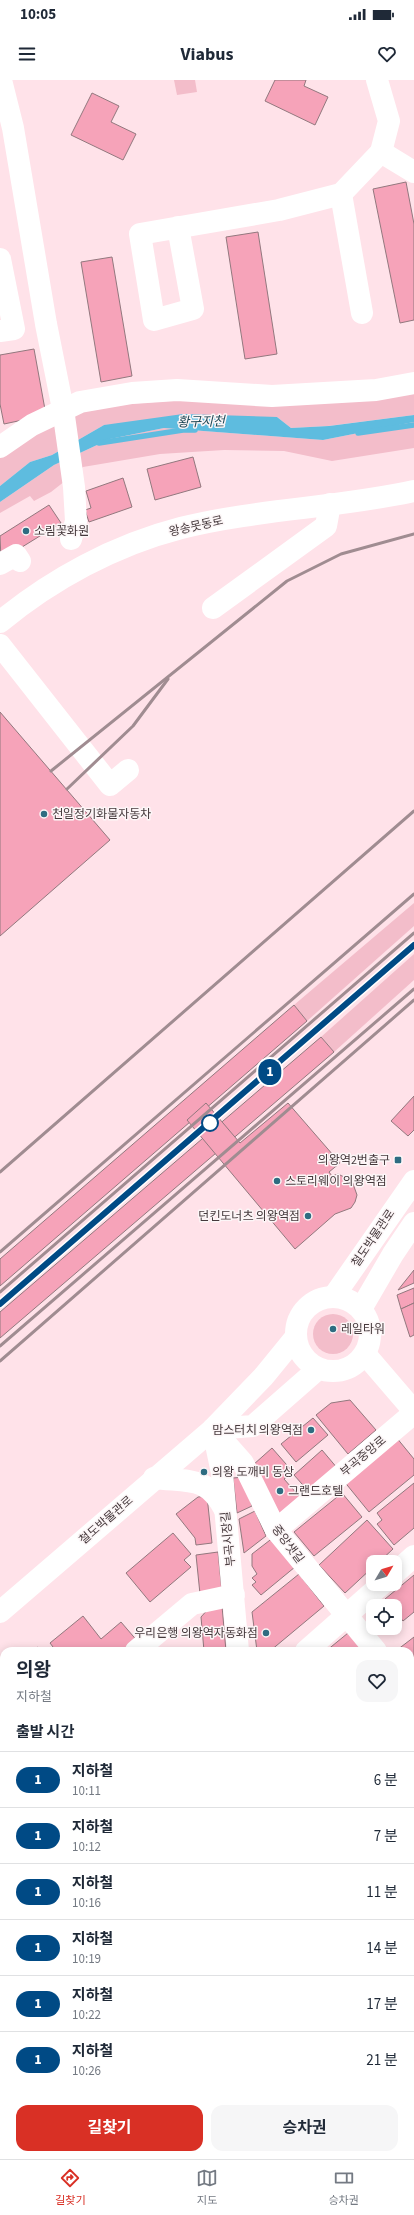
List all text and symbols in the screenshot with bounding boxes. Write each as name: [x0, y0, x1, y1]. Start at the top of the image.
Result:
text: 10:05: [20, 4, 56, 25]
text: Viabus: [181, 42, 233, 67]
icon: menu: [16, 43, 38, 65]
icon: heart: [376, 43, 398, 65]
water label: 황구지천: [177, 413, 226, 431]
street label: 왕송못동로: [167, 512, 225, 541]
place label: 소림꽃화원: [34, 523, 89, 540]
marker: 소림꽃화원: [21, 526, 31, 536]
place label: 천일정기화물자동차: [52, 806, 151, 823]
marker: 천일정기화물자동차: [39, 809, 49, 819]
line badge: 1: [257, 1059, 283, 1085]
text: 1: [266, 1062, 274, 1082]
unlabelled marker: [201, 1114, 219, 1132]
place label: 의왕역2번출구: [318, 1152, 390, 1169]
marker: 의왕역2번출구: [393, 1155, 403, 1165]
place label: 스토리웨이 의왕역점: [285, 1173, 387, 1190]
marker: 스토리웨이 의왕역점: [272, 1176, 282, 1186]
street label: 철도박물관로: [348, 1206, 399, 1270]
place label: 던킨도너츠 의왕역점: [198, 1208, 300, 1225]
marker: 던킨도너츠 의왕역점: [303, 1211, 313, 1221]
place label: 레일타워: [341, 1321, 385, 1338]
marker: 레일타워: [328, 1324, 338, 1334]
place label: 맘스터치 의왕역점: [212, 1422, 303, 1439]
marker: 맘스터치 의왕역점: [306, 1425, 316, 1435]
street label: 부곡중앙로: [337, 1432, 390, 1481]
place label: 의왕 도깨비 동상: [212, 1464, 294, 1481]
marker: 의왕 도깨비 동상: [199, 1467, 209, 1477]
place label: 그랜드호텔: [288, 1483, 343, 1500]
marker: 그랜드호텔: [275, 1486, 285, 1496]
street label: 철도박물관로: [76, 1492, 137, 1549]
street label: 부곡시장길: [217, 1511, 240, 1567]
street label: 중앙샛길: [268, 1522, 308, 1567]
north arrow: [366, 1555, 402, 1591]
map controls: [366, 1555, 402, 1635]
button: locate: [366, 1599, 402, 1635]
place label: 우리은행 의왕역자동화점: [134, 1625, 258, 1642]
marker: 우리은행 의왕역자동화점: [261, 1628, 271, 1638]
text: 의왕: [16, 1657, 51, 1684]
button: heart: [356, 1660, 398, 1702]
text: 지하철: [16, 1688, 52, 1706]
text: 출발 시간: [16, 1722, 74, 1743]
text: 지하철: [72, 1761, 113, 1782]
text: 1: [34, 1770, 42, 1790]
text: 6 분: [374, 1770, 398, 1791]
text: 10:11: [72, 1782, 101, 1800]
text: 지하철: [72, 1817, 113, 1838]
text: 1: [34, 1826, 42, 1846]
text: 7 분: [374, 1826, 398, 1847]
text: 10:12: [72, 1838, 101, 1856]
text: 지하철: [72, 1873, 113, 1894]
text: 1: [34, 1882, 42, 1902]
text: 11 분: [366, 1882, 398, 1903]
text: 10:16: [72, 1894, 101, 1912]
text: 지하철: [72, 1929, 113, 1950]
text: 1: [34, 1938, 42, 1958]
text: 14 분: [366, 1938, 398, 1959]
text: 10:19: [72, 1950, 101, 1968]
text: 지하철: [72, 1985, 113, 2006]
text: 1: [34, 1994, 42, 2014]
text: 17 분: [366, 1994, 398, 2015]
text: 10:22: [72, 2006, 101, 2024]
text: 지하철: [72, 2041, 113, 2062]
text: 1: [34, 2050, 42, 2070]
text: 21 분: [366, 2050, 398, 2071]
text: 10:26: [72, 2062, 101, 2080]
button: 길찾기: [16, 2105, 203, 2151]
button: 승차권: [211, 2105, 398, 2151]
tab: 길찾기: [55, 2167, 86, 2208]
tab: 지도: [196, 2167, 218, 2208]
tab: 승차권: [328, 2167, 359, 2208]

